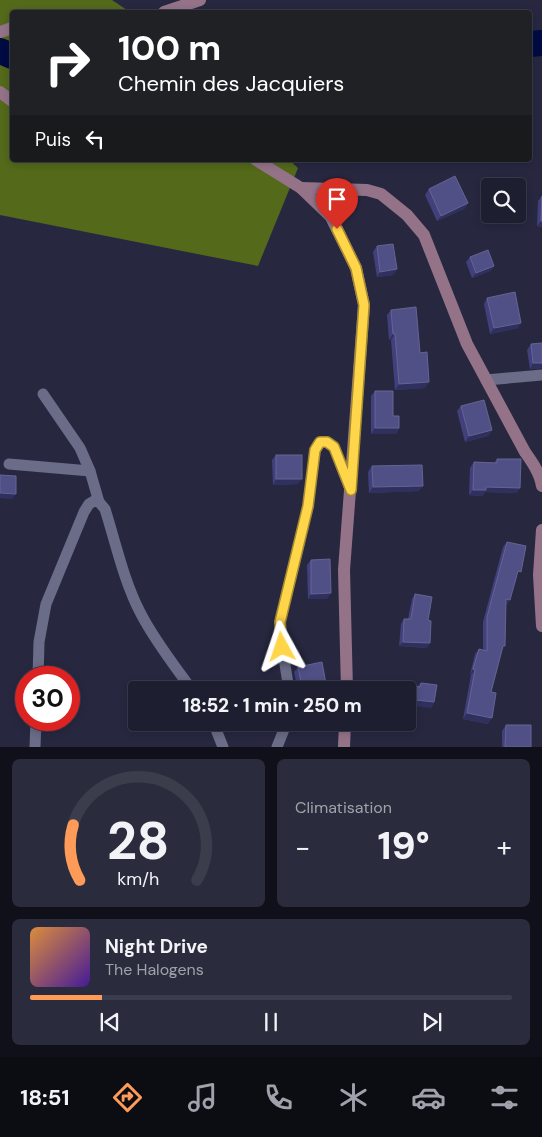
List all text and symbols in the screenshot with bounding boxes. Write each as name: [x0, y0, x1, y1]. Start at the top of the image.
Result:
text: 100 m: [118, 25, 221, 71]
icon: right: [35, 30, 100, 95]
text: Chemin des Jacquiers: [118, 69, 344, 98]
icon: left: [81, 125, 109, 153]
text: Puis: [35, 127, 71, 152]
pin: [316, 178, 358, 229]
map controls: [481, 178, 526, 223]
button: search: [481, 178, 526, 223]
icon: arrive: [323, 185, 351, 213]
position arrow: [255, 620, 307, 672]
speed limit sign: 30: [15, 666, 80, 731]
text: 18:52 · 1 min · 250 m: [182, 693, 362, 718]
text: Climatisation: [295, 797, 392, 818]
text: 28: [107, 807, 170, 875]
text: 19°: [377, 821, 430, 871]
text: −: [295, 829, 310, 866]
text: +: [497, 829, 512, 866]
text: km/h: [117, 867, 160, 891]
text: Night Drive: [105, 934, 208, 959]
text: The Halogens: [105, 959, 204, 980]
icon: previous: [96, 1008, 124, 1036]
icon: pause: [257, 1008, 285, 1036]
icon: next: [418, 1008, 446, 1036]
icon: directions: [110, 1080, 145, 1115]
icon: music: [185, 1080, 220, 1115]
icon: phone: [261, 1080, 296, 1115]
icon: climate: [336, 1080, 371, 1115]
icon: car: [411, 1080, 446, 1115]
icon: filters: [487, 1080, 522, 1115]
text: 18:51: [20, 1083, 69, 1112]

